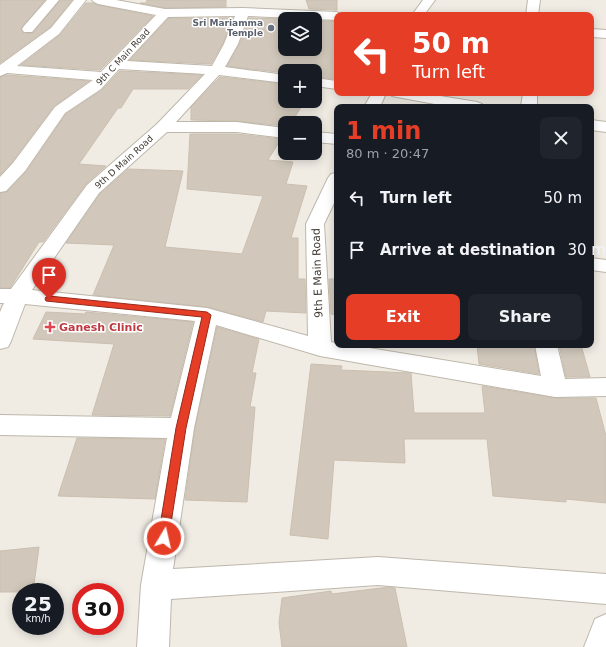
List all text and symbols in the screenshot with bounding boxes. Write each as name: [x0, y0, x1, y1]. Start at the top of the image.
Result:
map controls: [278, 12, 322, 160]
button: layers: [278, 12, 322, 56]
place label: Sri Mariamma Temple: [192, 18, 263, 38]
marker: Sri Mariamma Temple: [266, 23, 276, 33]
street label: 9th C Main Road: [94, 27, 152, 87]
text: 50 m: [412, 27, 490, 60]
icon: left: [346, 28, 398, 80]
text: Turn left: [412, 61, 485, 82]
button: +: [278, 64, 322, 108]
button: −: [278, 116, 322, 160]
text: 1 min: [346, 117, 421, 145]
button: close: [540, 117, 582, 159]
street label: 9th D Main Road: [93, 133, 155, 191]
text: 80 m · 20:47: [346, 146, 429, 161]
icon: left: [346, 187, 368, 209]
text: Turn left: [380, 189, 452, 207]
text: 50 m: [544, 189, 582, 207]
street label: 9th E Main Road: [309, 228, 326, 318]
icon: arrive: [346, 239, 368, 261]
text: Arrive at destination: [380, 241, 555, 259]
text: 30 m: [567, 241, 606, 259]
pin: [32, 258, 66, 299]
icon: arrive: [38, 264, 60, 286]
button: Exit: [346, 294, 460, 340]
button: Share: [468, 294, 582, 340]
marker: Ganesh Clinic: [44, 321, 56, 333]
place label: Ganesh Clinic: [59, 321, 143, 334]
position arrow: [143, 517, 185, 559]
speed limit sign: 30: [72, 583, 124, 635]
text: 25: [24, 592, 52, 616]
text: km/h: [25, 613, 51, 624]

